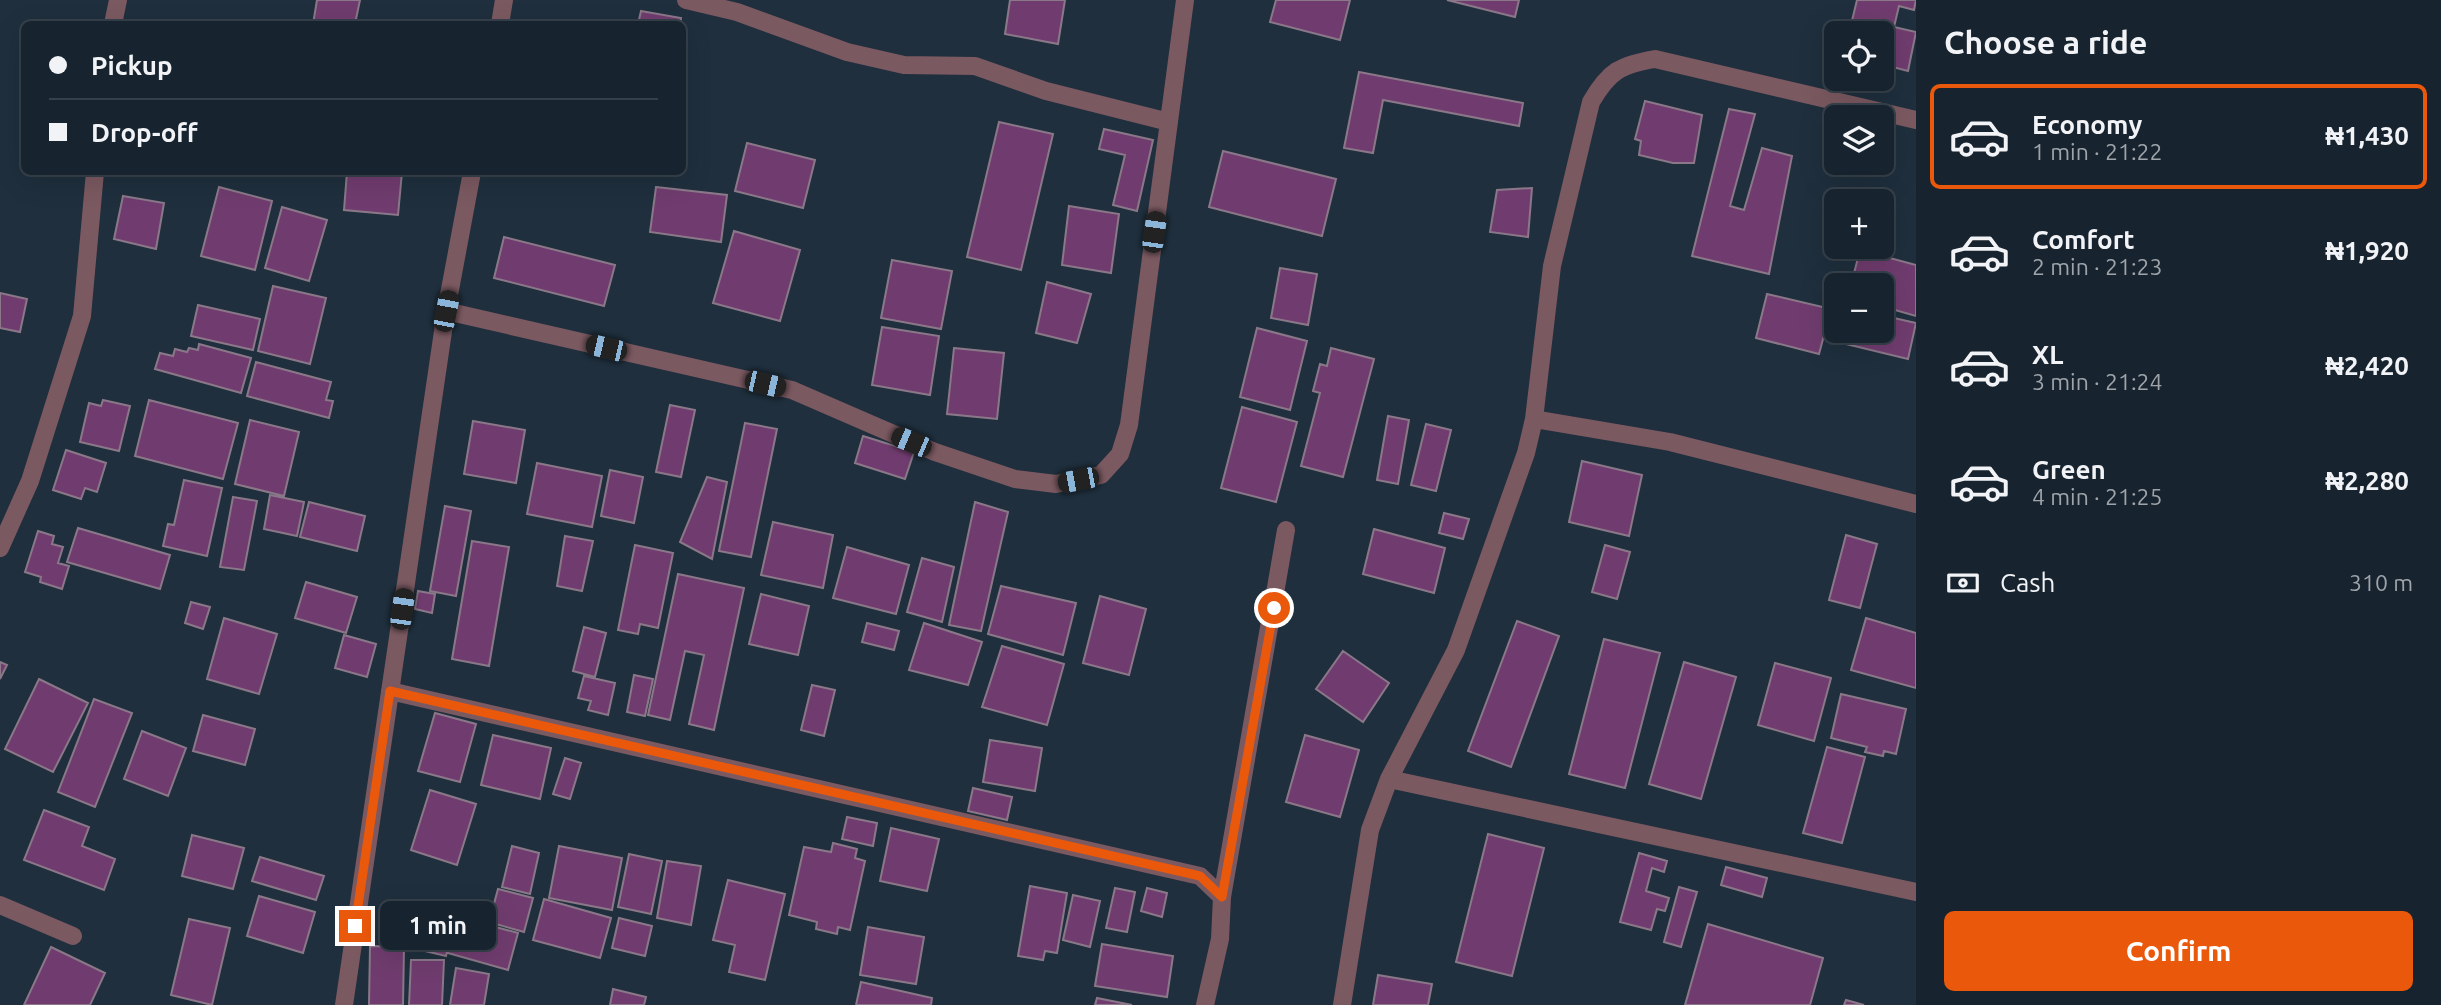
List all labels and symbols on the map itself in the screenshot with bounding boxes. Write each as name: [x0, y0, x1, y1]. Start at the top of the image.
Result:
car: [1141, 210, 1168, 254]
car: [432, 288, 461, 334]
car: [584, 333, 629, 363]
car: [743, 369, 788, 399]
car: [888, 424, 935, 460]
car: [1056, 466, 1101, 494]
car: [389, 587, 416, 631]
route start: [1258, 592, 1290, 624]
callout: 1 min: [380, 902, 495, 950]
route end: [339, 910, 371, 942]

